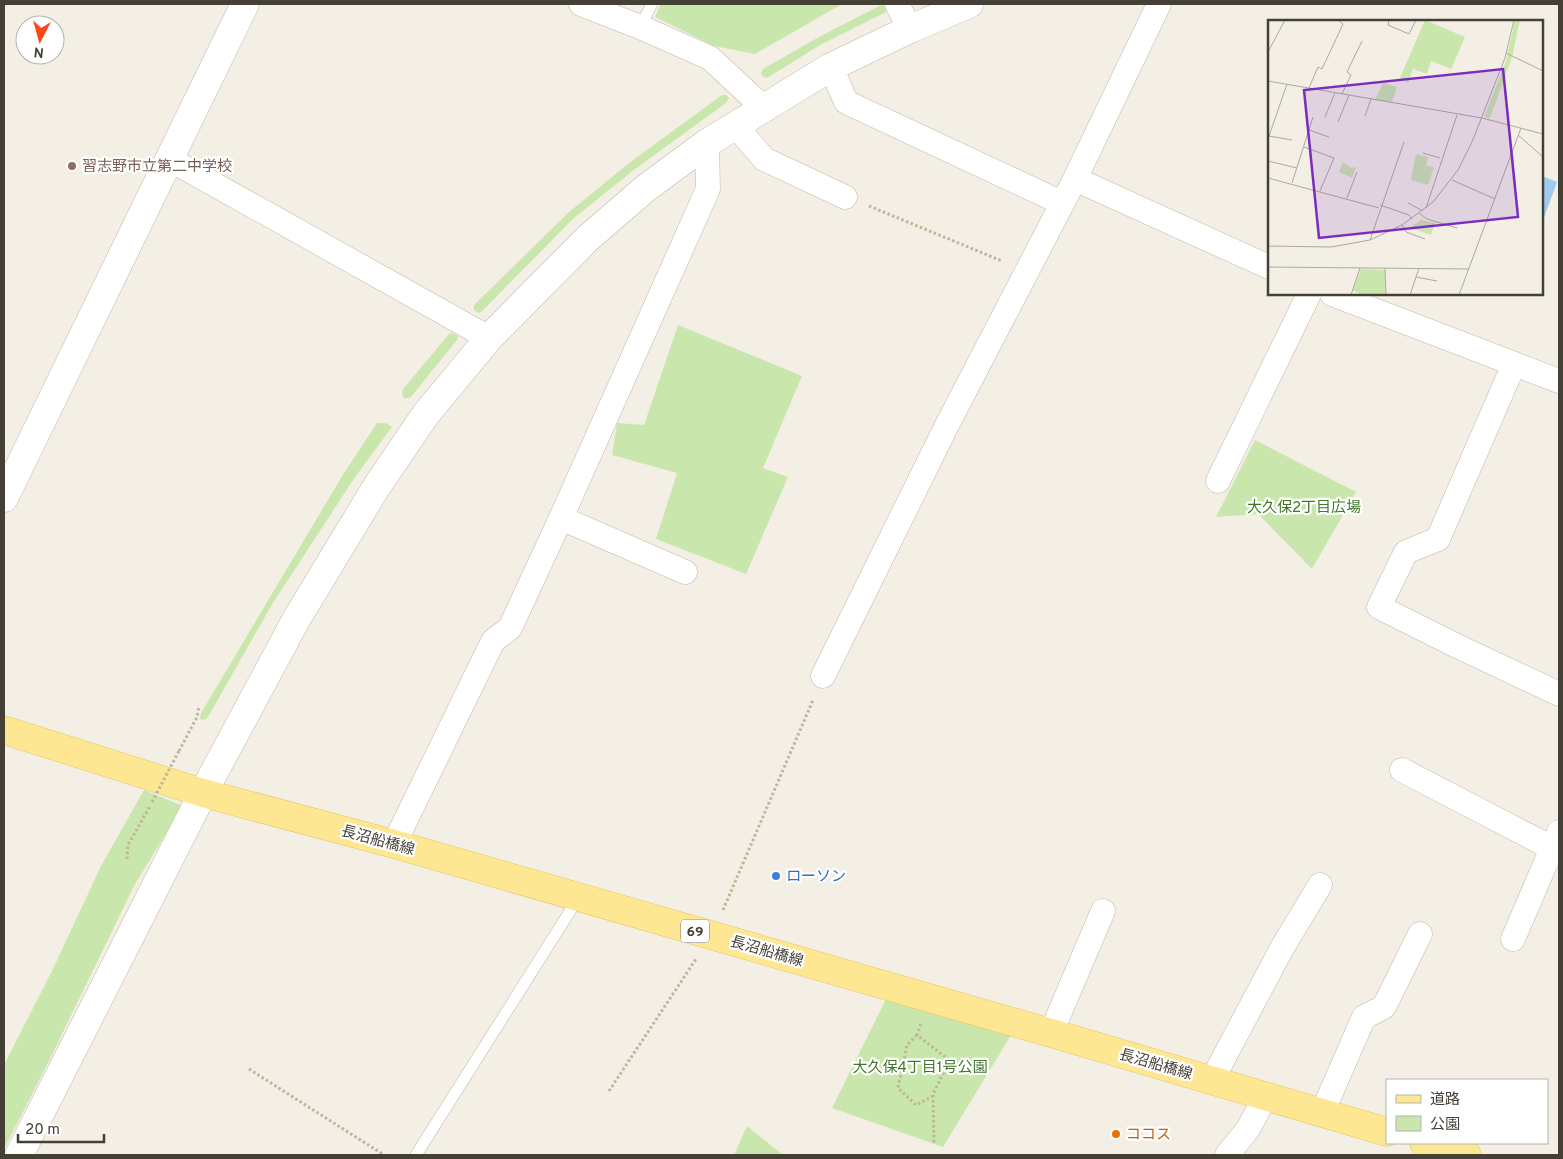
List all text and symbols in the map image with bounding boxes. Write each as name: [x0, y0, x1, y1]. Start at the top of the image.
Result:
north arrow: [15, 15, 65, 65]
inset map: [1268, 20, 1543, 295]
text: N: [33, 42, 45, 60]
place label: 習志野市立第二中学校: [82, 158, 232, 177]
marker: 習志野市立第二中学校: [66, 160, 78, 172]
park label: 大久保2丁目広場: [1247, 499, 1361, 518]
street label: 長沼船橋線: [339, 823, 416, 860]
place label: ローソン: [786, 868, 846, 887]
marker: ローソン: [770, 870, 782, 882]
road number: 69: [681, 919, 709, 942]
street label: 長沼船橋線: [728, 933, 805, 972]
street label: 長沼船橋線: [1117, 1046, 1194, 1085]
park label: 大久保4丁目1号公園: [853, 1059, 987, 1078]
legend: [1386, 1079, 1548, 1144]
text: 道路: [1430, 1091, 1460, 1110]
scale bar: [18, 1112, 104, 1144]
text: 公園: [1430, 1116, 1460, 1135]
text: 20 m: [25, 1121, 60, 1140]
place label: ココス: [1126, 1126, 1171, 1145]
marker: ココス: [1110, 1128, 1122, 1140]

